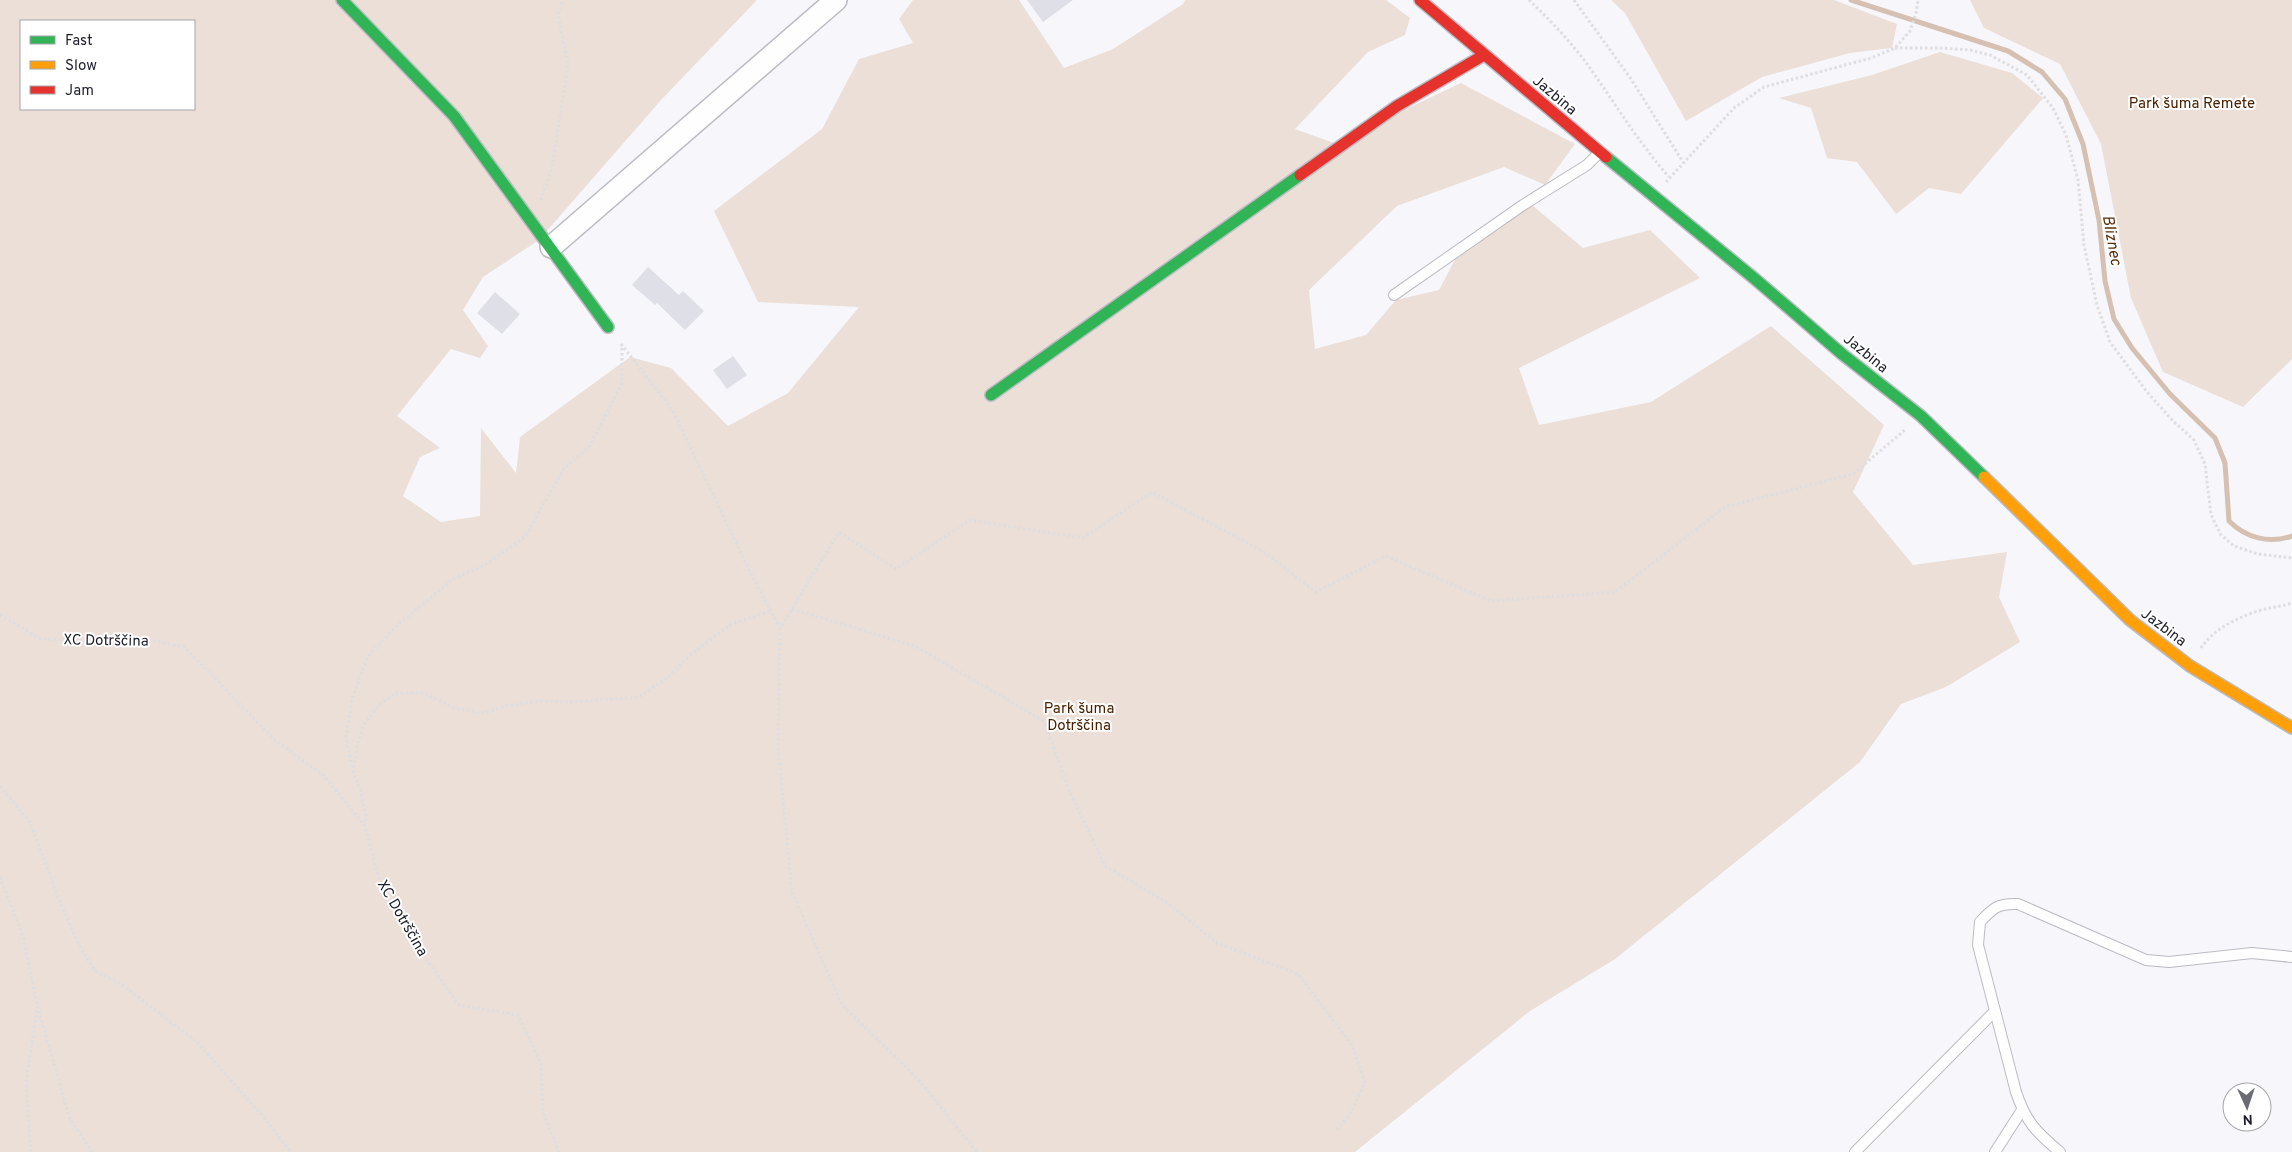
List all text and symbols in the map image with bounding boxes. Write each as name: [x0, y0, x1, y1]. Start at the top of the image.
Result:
legend: [20, 20, 195, 110]
text: Fast: [65, 32, 93, 51]
text: Slow: [65, 57, 97, 76]
street label: Jazbina: [1528, 72, 1580, 120]
text: Jam: [65, 82, 94, 101]
park label: Park šuma Remete: [2129, 95, 2255, 114]
water label: Bliznec: [2097, 214, 2125, 267]
street label: Jazbina: [1839, 330, 1891, 378]
street label: Jazbina: [2136, 605, 2190, 652]
street label: XC Dotrščina: [63, 631, 149, 652]
park label: Park šuma Dotrščina: [1044, 700, 1114, 736]
street label: XC Dotrščina: [372, 877, 431, 960]
north arrow: [2222, 1082, 2272, 1132]
text: N: [2242, 1110, 2253, 1127]

